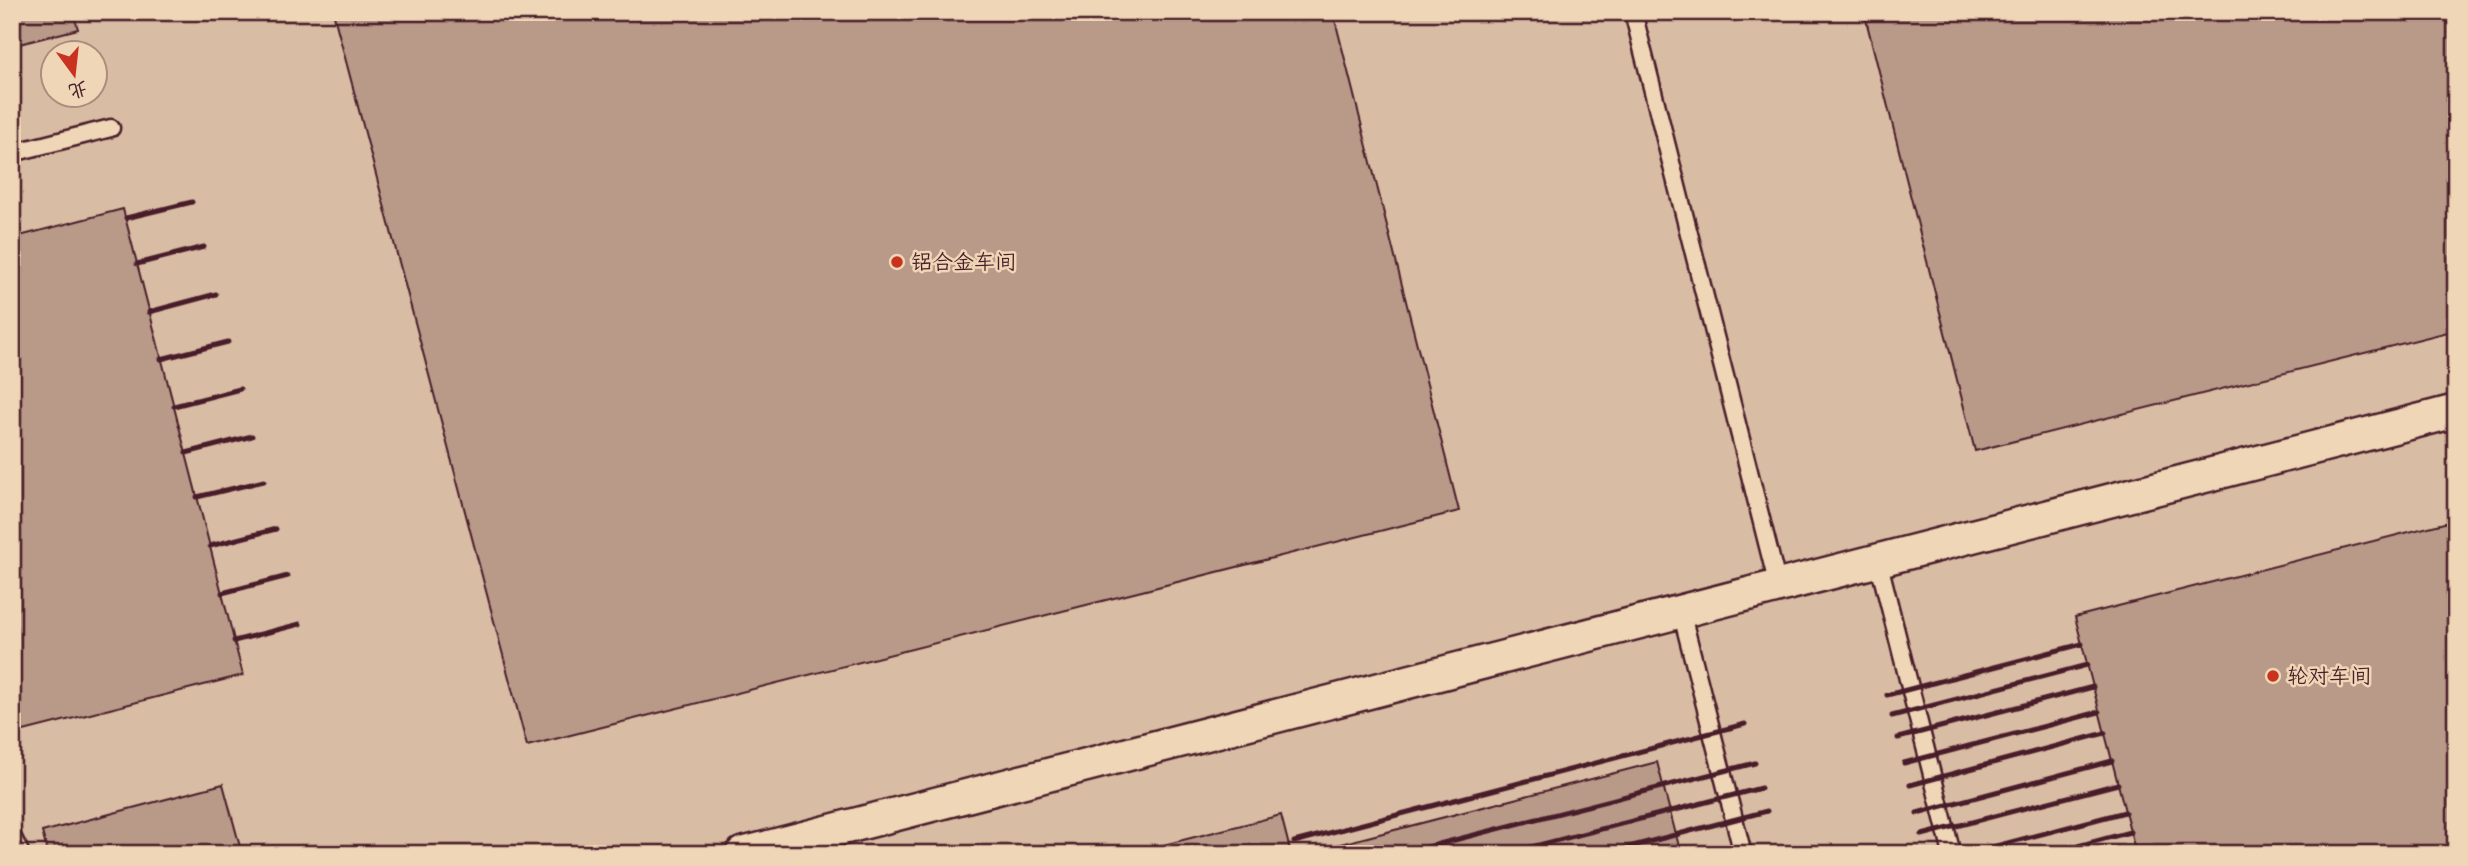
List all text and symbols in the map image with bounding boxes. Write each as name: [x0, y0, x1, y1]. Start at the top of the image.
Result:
north arrow: [38, 38, 108, 108]
text: 北: [65, 73, 90, 101]
place label: 铝合金车间: [911, 251, 1016, 278]
marker: 铝合金车间: [889, 254, 905, 270]
place label: 轮对车间: [2287, 665, 2371, 692]
marker: 轮对车间: [2265, 668, 2281, 684]

